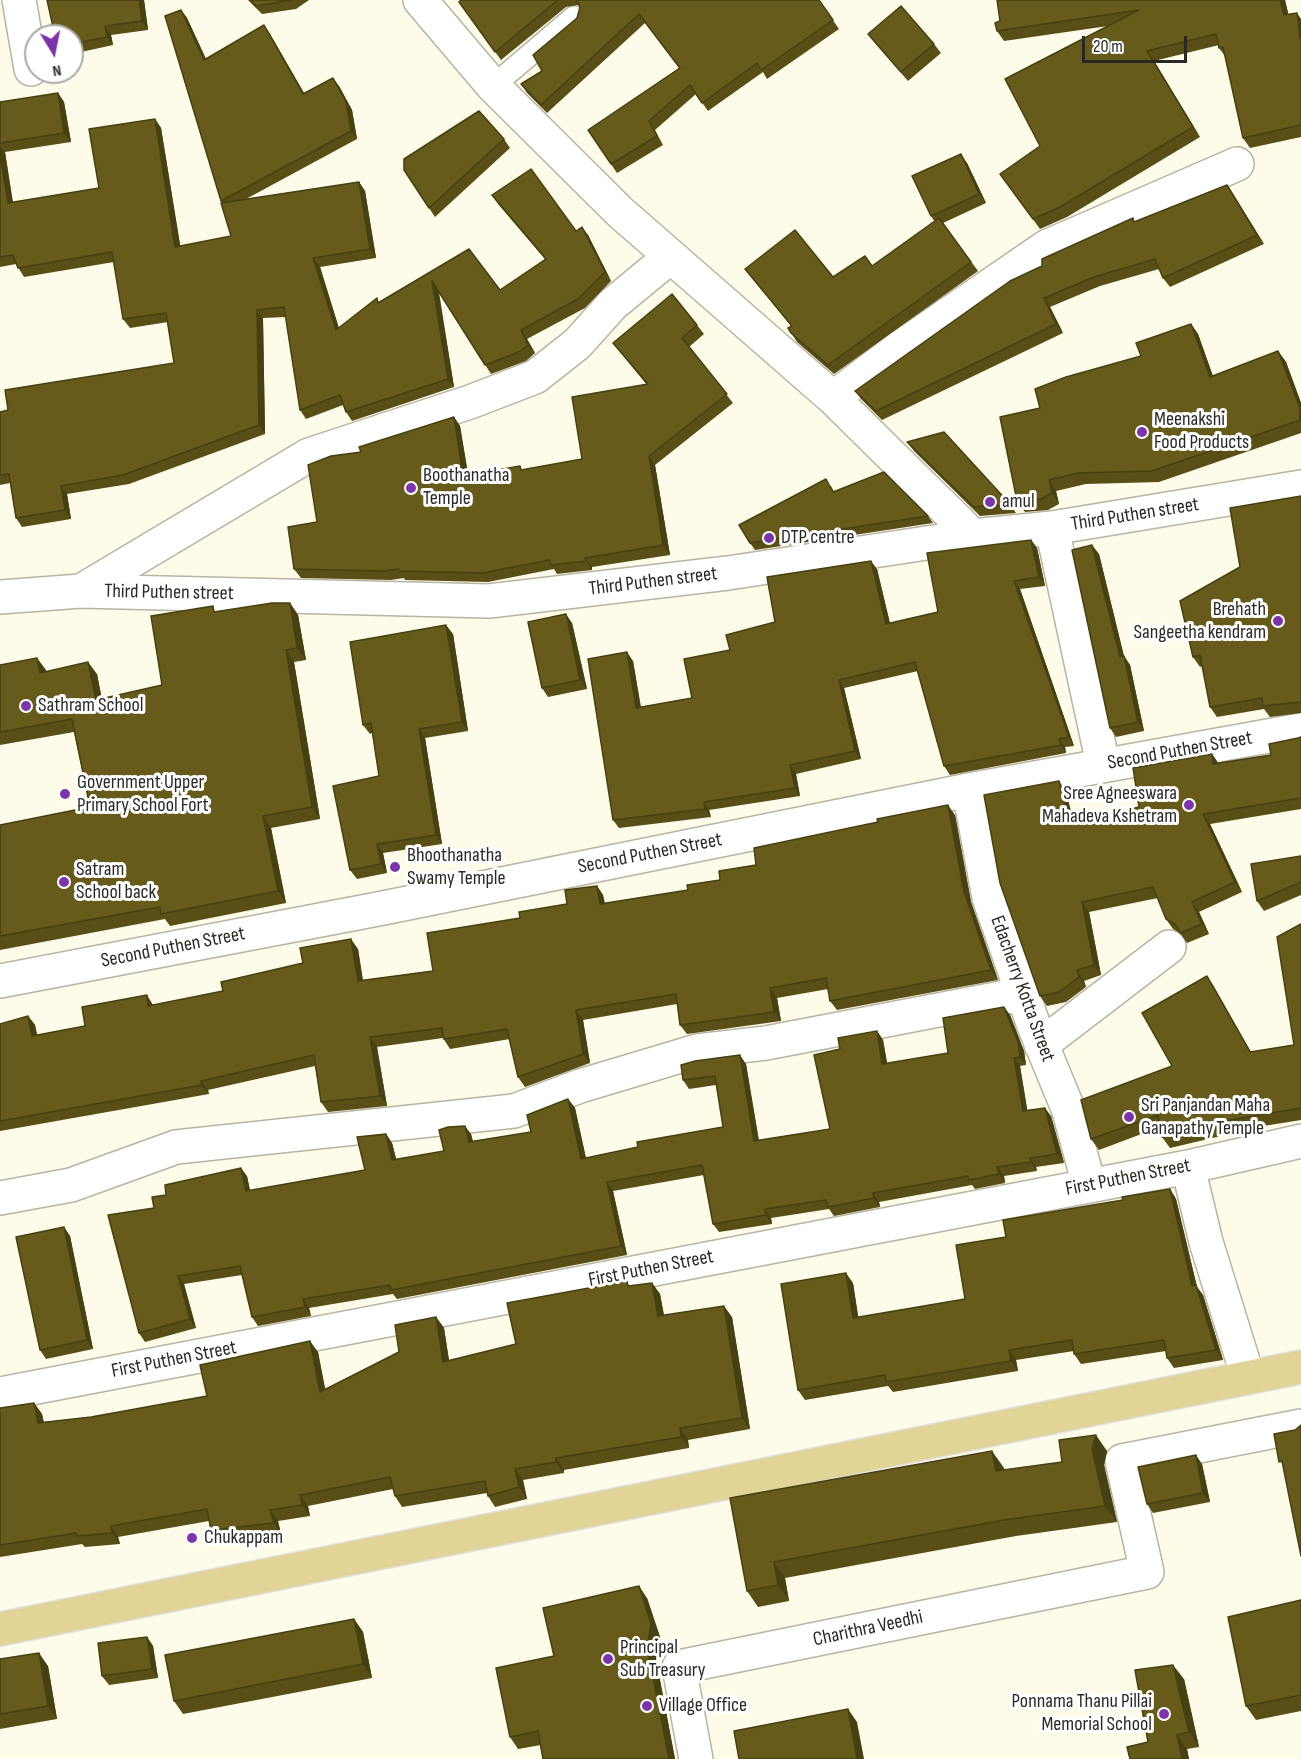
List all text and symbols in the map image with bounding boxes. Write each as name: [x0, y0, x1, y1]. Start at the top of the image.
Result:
north arrow: [24, 24, 84, 84]
scale bar: [1085, 24, 1190, 62]
text: 20 m: [1093, 36, 1123, 57]
text: N: [51, 60, 63, 80]
place label: Meenakshi Food Products: [1154, 408, 1249, 455]
marker: Meenakshi Food Products: [1135, 425, 1149, 439]
place label: Boothanatha Temple: [423, 464, 509, 511]
marker: Boothanatha Temple: [404, 481, 418, 495]
place label: amul: [1002, 490, 1035, 514]
street label: Third Puthen street: [1069, 493, 1201, 537]
marker: amul: [983, 495, 997, 509]
place label: DTP centre: [781, 526, 854, 550]
marker: DTP centre: [762, 531, 776, 545]
street label: Third Puthen street: [587, 562, 719, 602]
street label: Third Puthen street: [104, 580, 234, 606]
place label: Brehath Sangeetha kendram: [1134, 598, 1266, 645]
marker: Brehath Sangeetha kendram: [1271, 614, 1285, 628]
place label: Sathram School: [38, 694, 143, 718]
marker: Sathram School: [19, 699, 33, 713]
street label: Second Puthen Street: [1106, 726, 1254, 776]
place label: Government Upper Primary School Fort: [77, 771, 209, 818]
place label: Sree Agneeswara Mahadeva Kshetram: [1042, 782, 1177, 829]
marker: Government Upper Primary School Fort: [58, 787, 72, 801]
marker: Sree Agneeswara Mahadeva Kshetram: [1182, 798, 1196, 812]
street label: Second Puthen Street: [576, 828, 724, 880]
place label: Bhoothanatha Swamy Temple: [407, 844, 506, 891]
place label: Satram School back: [76, 858, 156, 905]
marker: Bhoothanatha Swamy Temple: [388, 860, 402, 874]
marker: Satram School back: [57, 875, 71, 889]
street label: Edacherry Kotta Street: [984, 913, 1060, 1065]
street label: Second Puthen Street: [99, 922, 247, 974]
place label: Sri Panjandan Maha Ganapathy Temple: [1141, 1094, 1270, 1141]
marker: Sri Panjandan Maha Ganapathy Temple: [1122, 1110, 1136, 1124]
street label: First Puthen Street: [1063, 1154, 1193, 1202]
street label: First Puthen Street: [586, 1245, 716, 1293]
street label: First Puthen Street: [109, 1336, 239, 1384]
place label: Chukappam: [204, 1526, 283, 1550]
marker: Chukappam: [185, 1531, 199, 1545]
street label: Charithra Veedhi: [811, 1606, 925, 1652]
place label: Principal Sub Treasury: [620, 1636, 705, 1683]
marker: Principal Sub Treasury: [601, 1652, 615, 1666]
place label: Ponnama Thanu Pillai Memorial School: [1011, 1690, 1152, 1737]
place label: Village Office: [659, 1694, 747, 1718]
marker: Village Office: [640, 1699, 654, 1713]
marker: Ponnama Thanu Pillai Memorial School: [1157, 1707, 1171, 1721]

